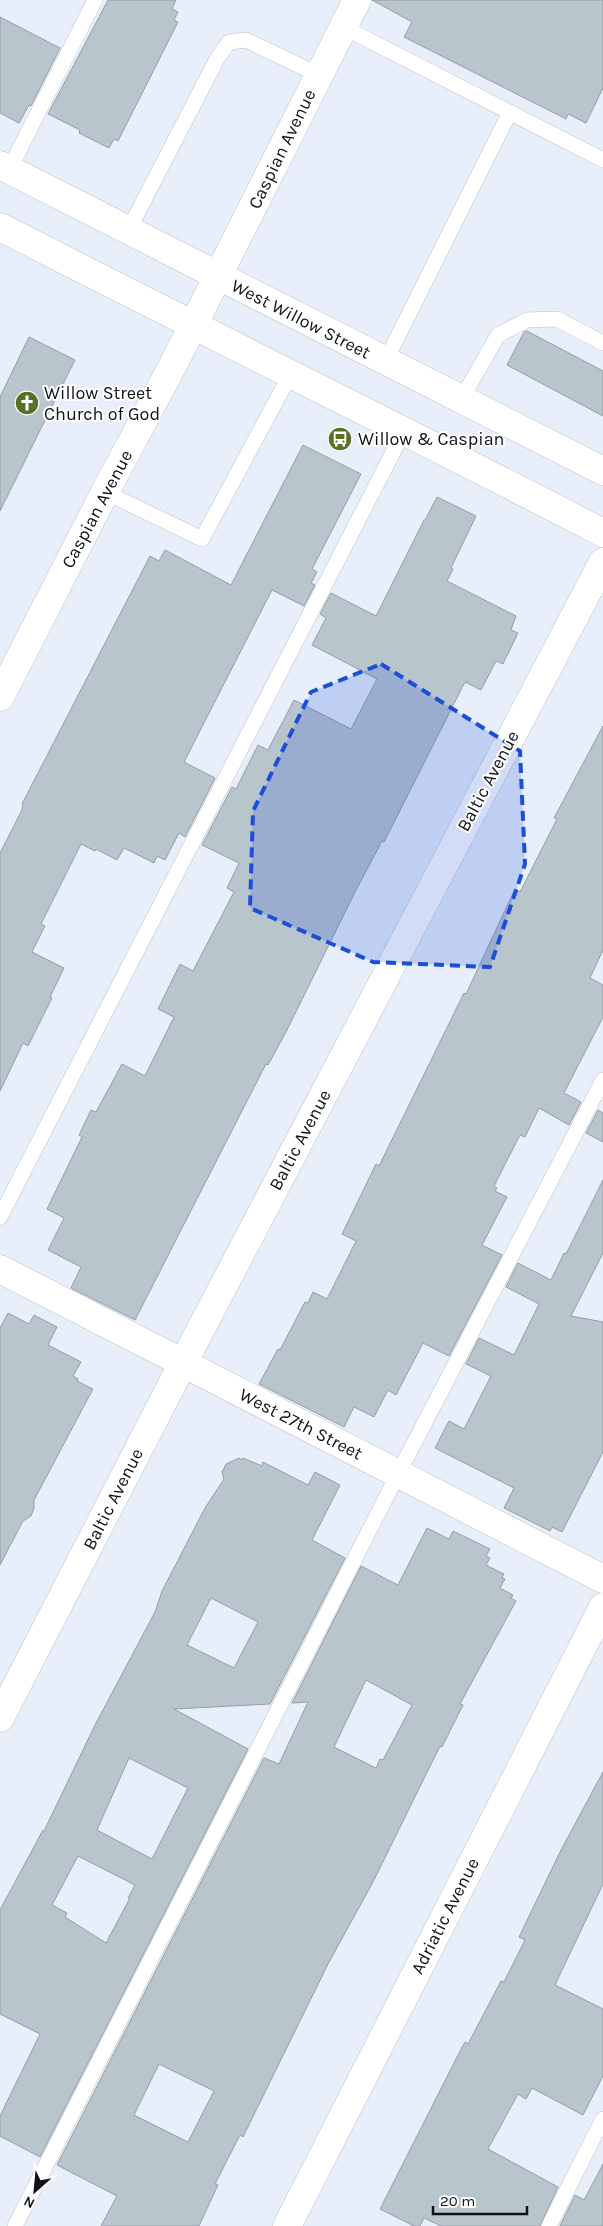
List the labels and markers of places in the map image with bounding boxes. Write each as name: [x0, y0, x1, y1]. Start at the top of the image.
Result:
place label: Willow Street Church of God: [44, 382, 160, 425]
church icon: Willow Street Church of God: [14, 390, 40, 416]
bus stop icon: Willow & Caspian: [327, 426, 353, 452]
place label: Willow & Caspian: [358, 428, 505, 450]

